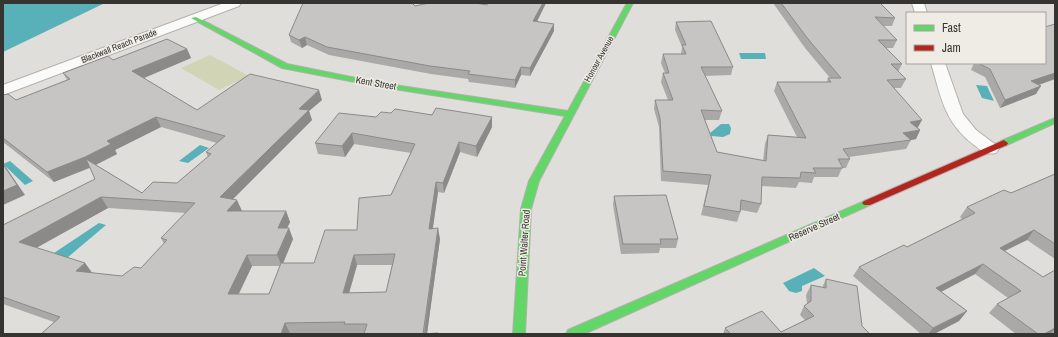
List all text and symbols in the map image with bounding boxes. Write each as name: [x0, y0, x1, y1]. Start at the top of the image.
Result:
legend: [906, 12, 1046, 64]
text: Fast: [942, 20, 961, 36]
street label: Blackwall Reach Parade: [80, 26, 158, 66]
street label: Honour Avenue: [581, 34, 617, 84]
text: Jam: [942, 40, 961, 56]
street label: Kent Street: [355, 73, 398, 93]
street label: Point Walter Road: [515, 209, 533, 277]
street label: Reserve Street: [786, 210, 842, 244]

